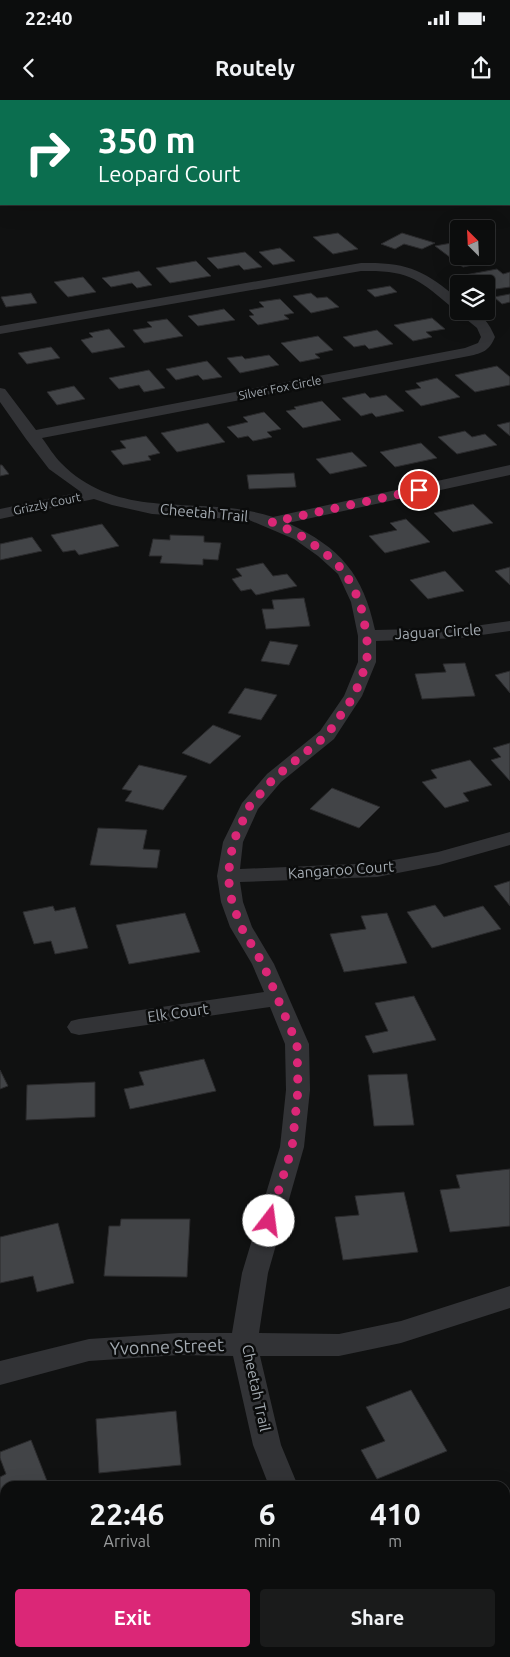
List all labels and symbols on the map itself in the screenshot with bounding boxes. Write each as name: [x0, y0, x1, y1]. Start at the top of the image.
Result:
north arrow: [450, 220, 495, 265]
street label: Silver Fox Circle: [237, 373, 323, 402]
pin: [398, 469, 440, 511]
street label: Grizzly Court: [12, 490, 82, 517]
street label: Cheetah Trail: [159, 500, 249, 525]
street label: Jaguar Circle: [394, 621, 482, 642]
street label: Kangaroo Court: [287, 857, 395, 882]
street label: Elk Court: [146, 1000, 210, 1025]
position arrow: [242, 1194, 294, 1246]
street label: Yvonne Street: [109, 1334, 225, 1358]
street label: Cheetah Trail: [239, 1343, 274, 1433]

